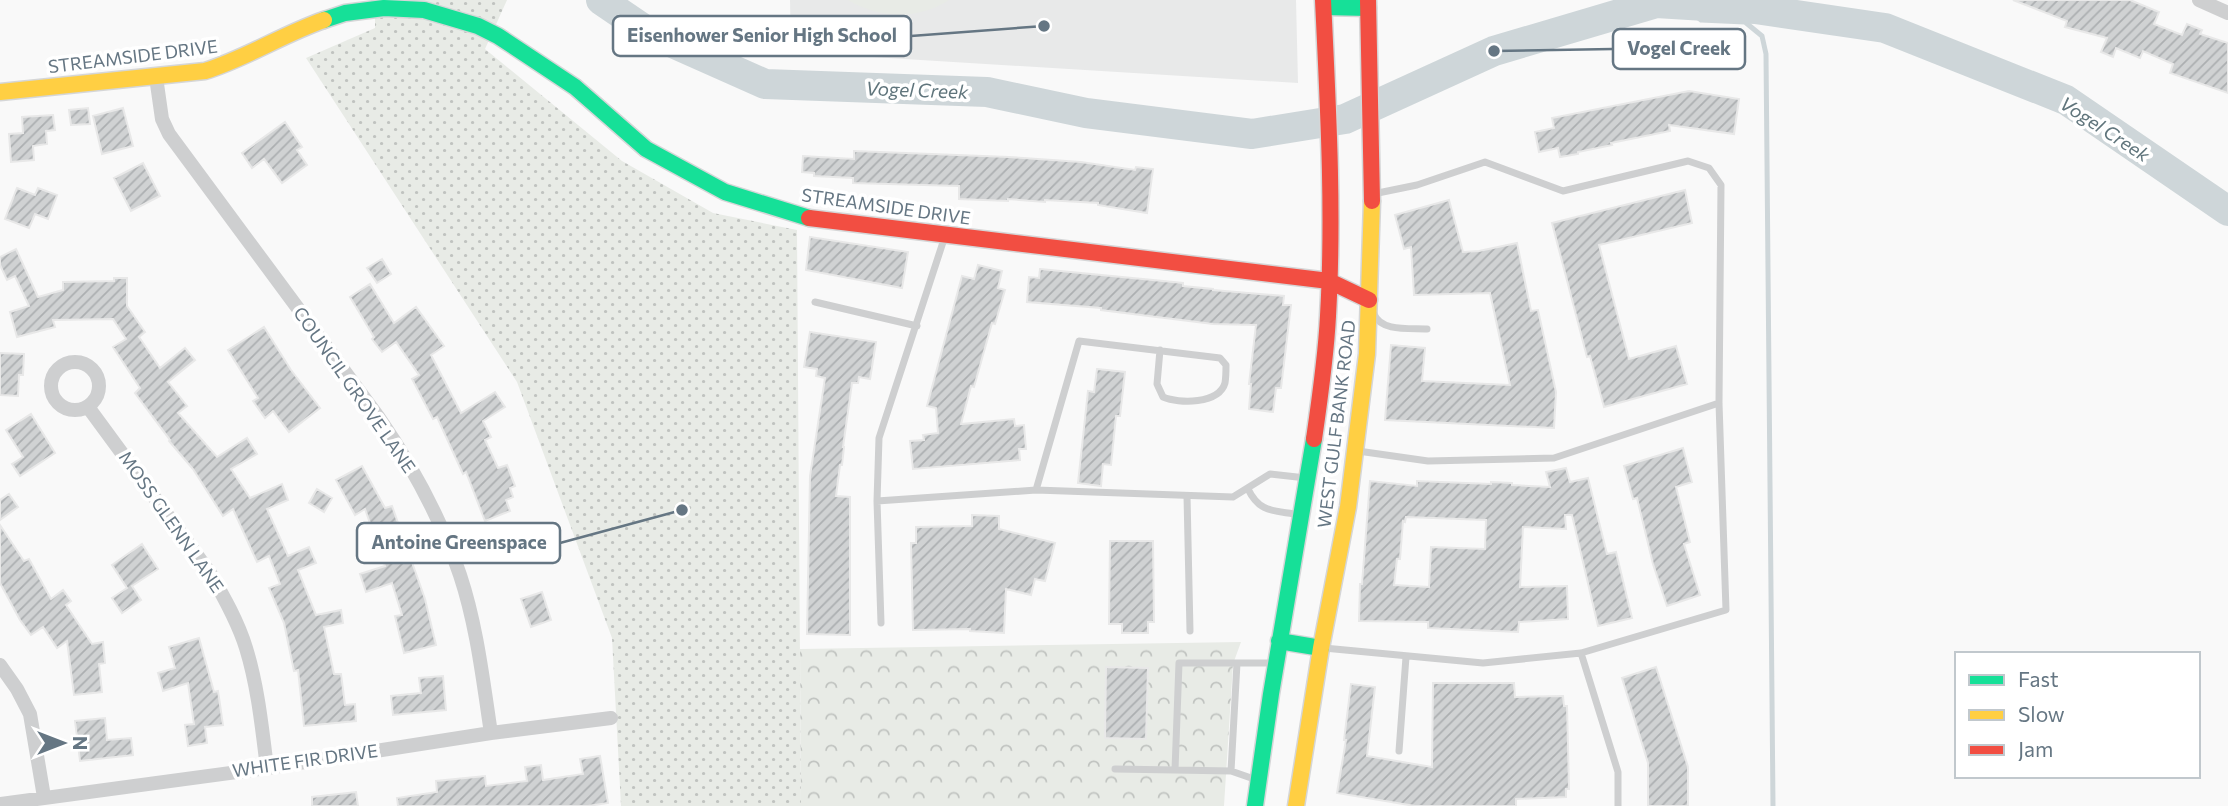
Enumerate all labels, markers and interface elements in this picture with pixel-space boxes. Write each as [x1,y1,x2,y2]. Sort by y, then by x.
callout: Eisenhower Senior High School [613,16,911,56]
text: Eisenhower Senior High School [627,23,897,46]
callout: Vogel Creek [1613,29,1745,69]
street label: STREAMSIDE DRIVE [47,35,219,77]
text: Vogel Creek [1627,36,1731,59]
water label: Vogel Creek [865,76,969,103]
water label: Vogel Creek [2056,91,2155,167]
street label: STREAMSIDE DRIVE [800,183,972,229]
street label: COUNCIL GROVE LANE [289,302,421,477]
street label: WEST GULF BANK ROAD [1312,319,1360,529]
street label: MOSS GLENN LANE [115,446,229,597]
callout: Antoine Greenspace [357,523,560,563]
text: Antoine Greenspace [371,530,547,553]
legend [1955,652,2200,778]
text: Fast [2018,666,2059,691]
text: Slow [2018,701,2065,726]
north arrow [28,708,98,778]
text: N [69,736,92,750]
text: Jam [2018,736,2053,761]
street label: WHITE FIR DRIVE [231,739,379,781]

